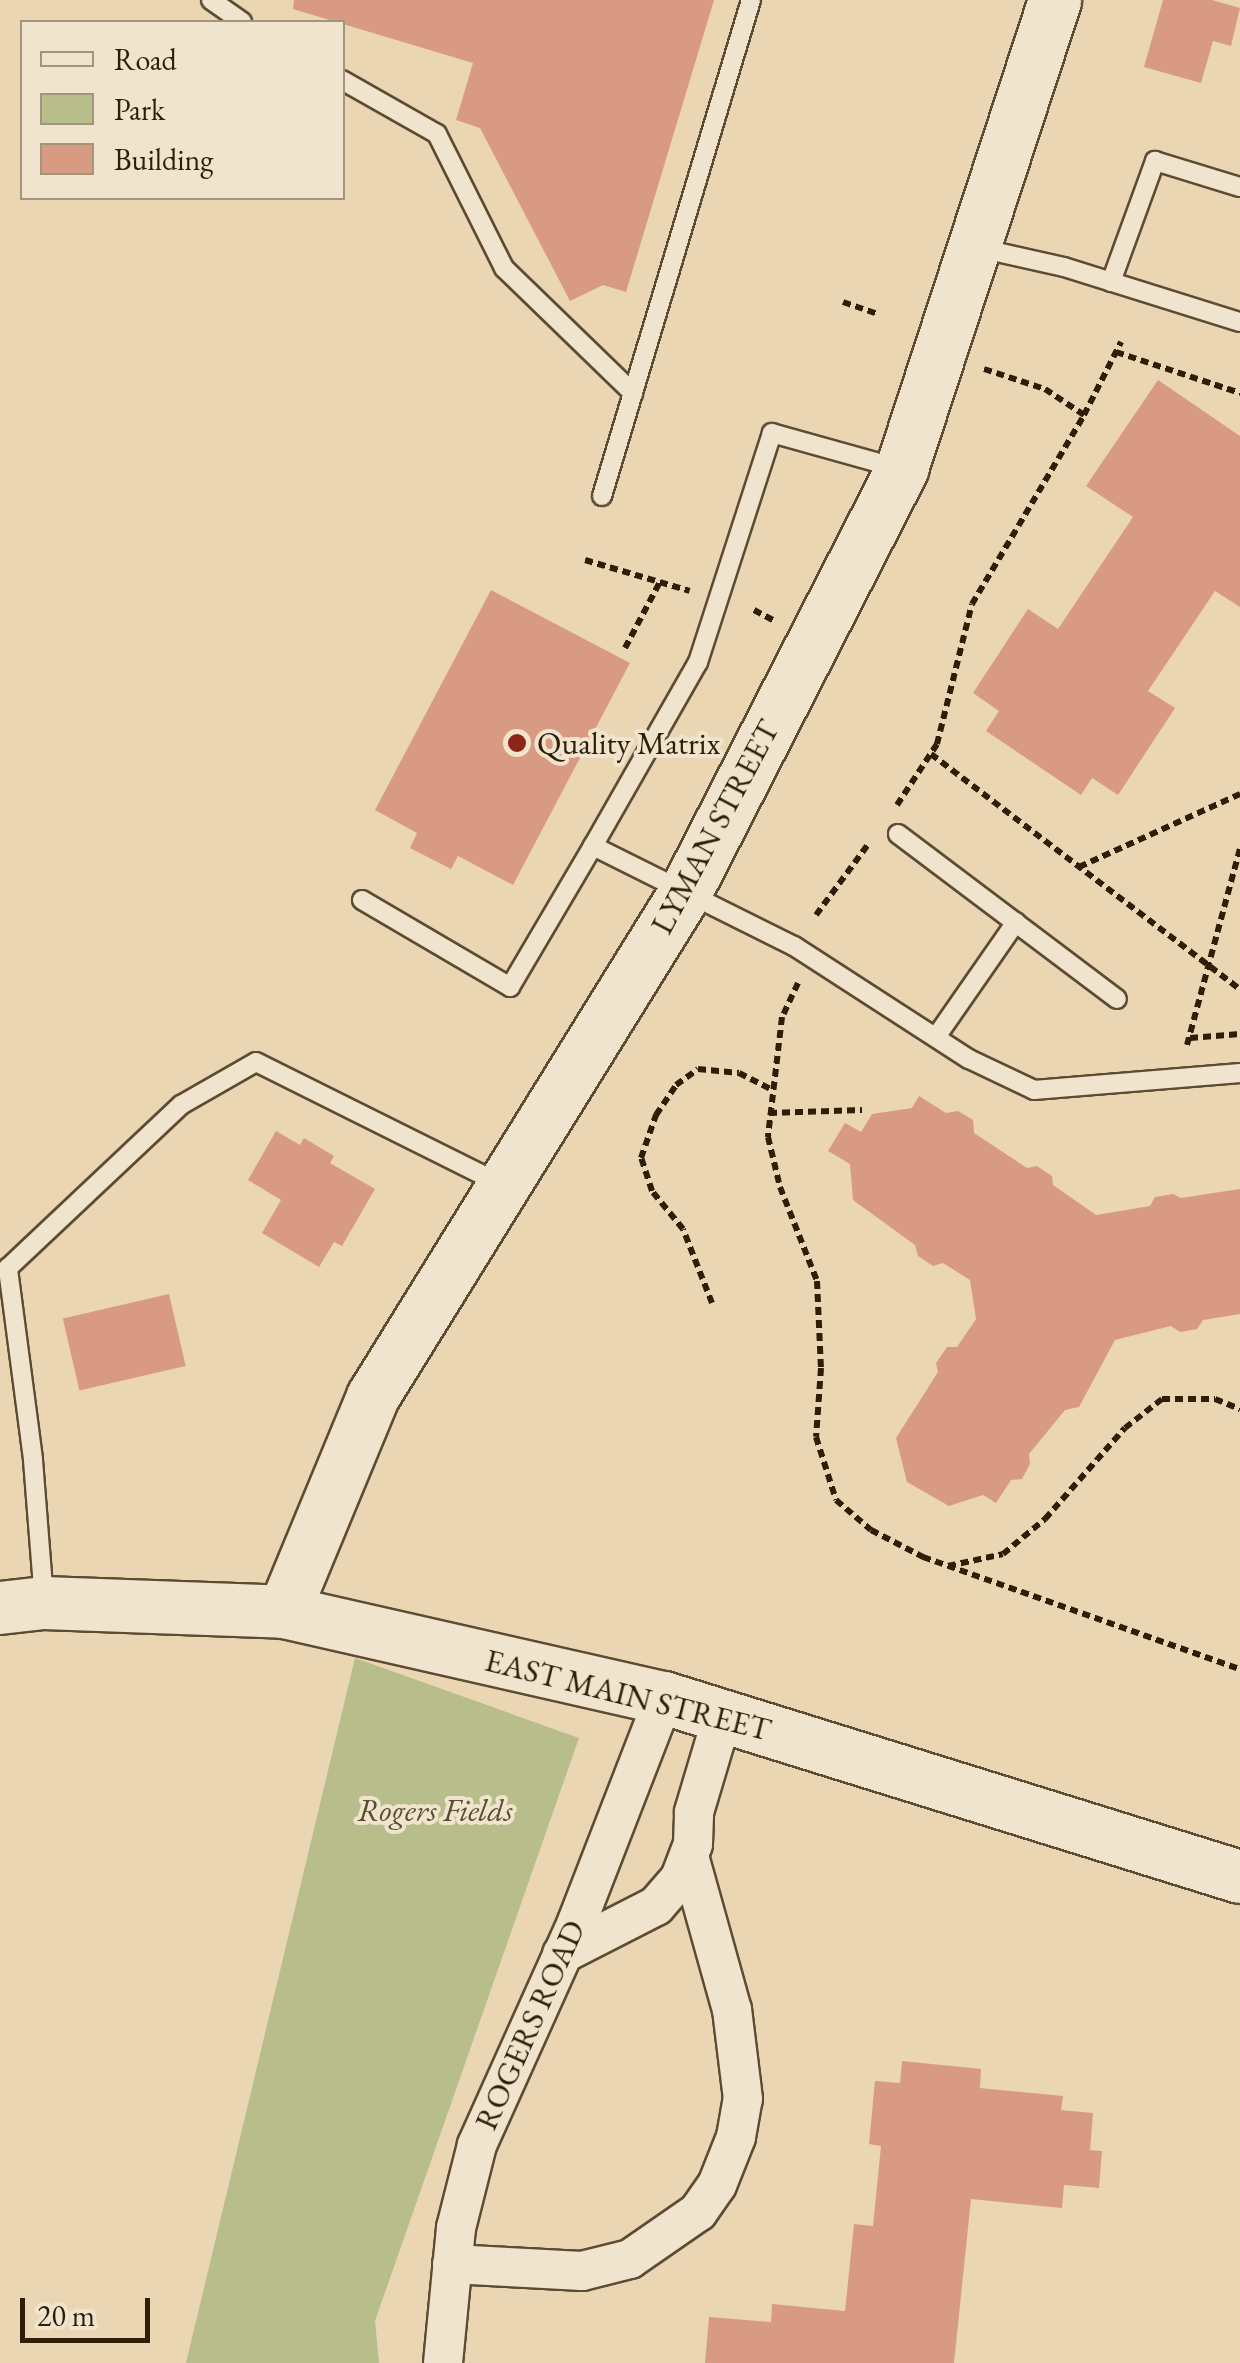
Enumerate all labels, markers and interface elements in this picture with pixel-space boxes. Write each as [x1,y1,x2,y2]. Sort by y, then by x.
legend [20,20,345,200]
text: Road [114,40,177,79]
text: Park [114,90,165,129]
text: Building [114,140,213,179]
street label: LYMAN STREET [643,714,787,940]
place label: Quality Matrix [537,724,720,762]
marker: Quality Matrix [506,732,528,754]
street label: EAST MAIN STREET [481,1641,775,1749]
park label: Rogers Fields [357,1791,513,1829]
street label: ROGERS ROAD [467,1914,593,2136]
scale bar [25,2278,155,2340]
text: 20 m [37,2296,95,2335]

